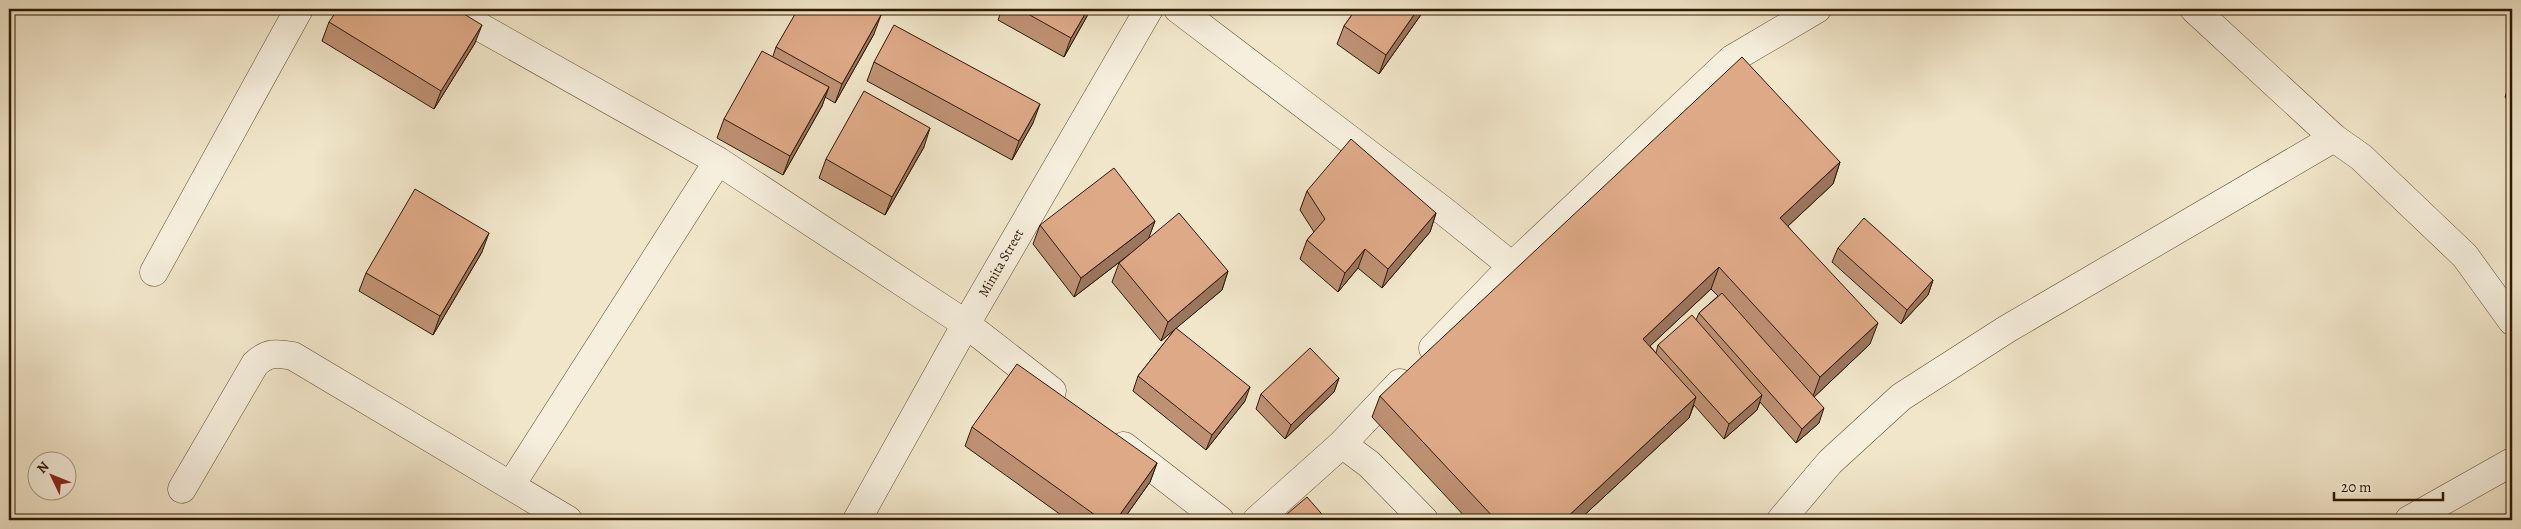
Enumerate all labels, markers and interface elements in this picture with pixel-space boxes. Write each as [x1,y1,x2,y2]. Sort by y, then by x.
street label: Minita Street [974,225,1028,301]
north arrow [28,452,78,502]
text: N [32,457,53,478]
scale bar [2334,469,2442,501]
text: 20 m [2341,477,2372,497]

